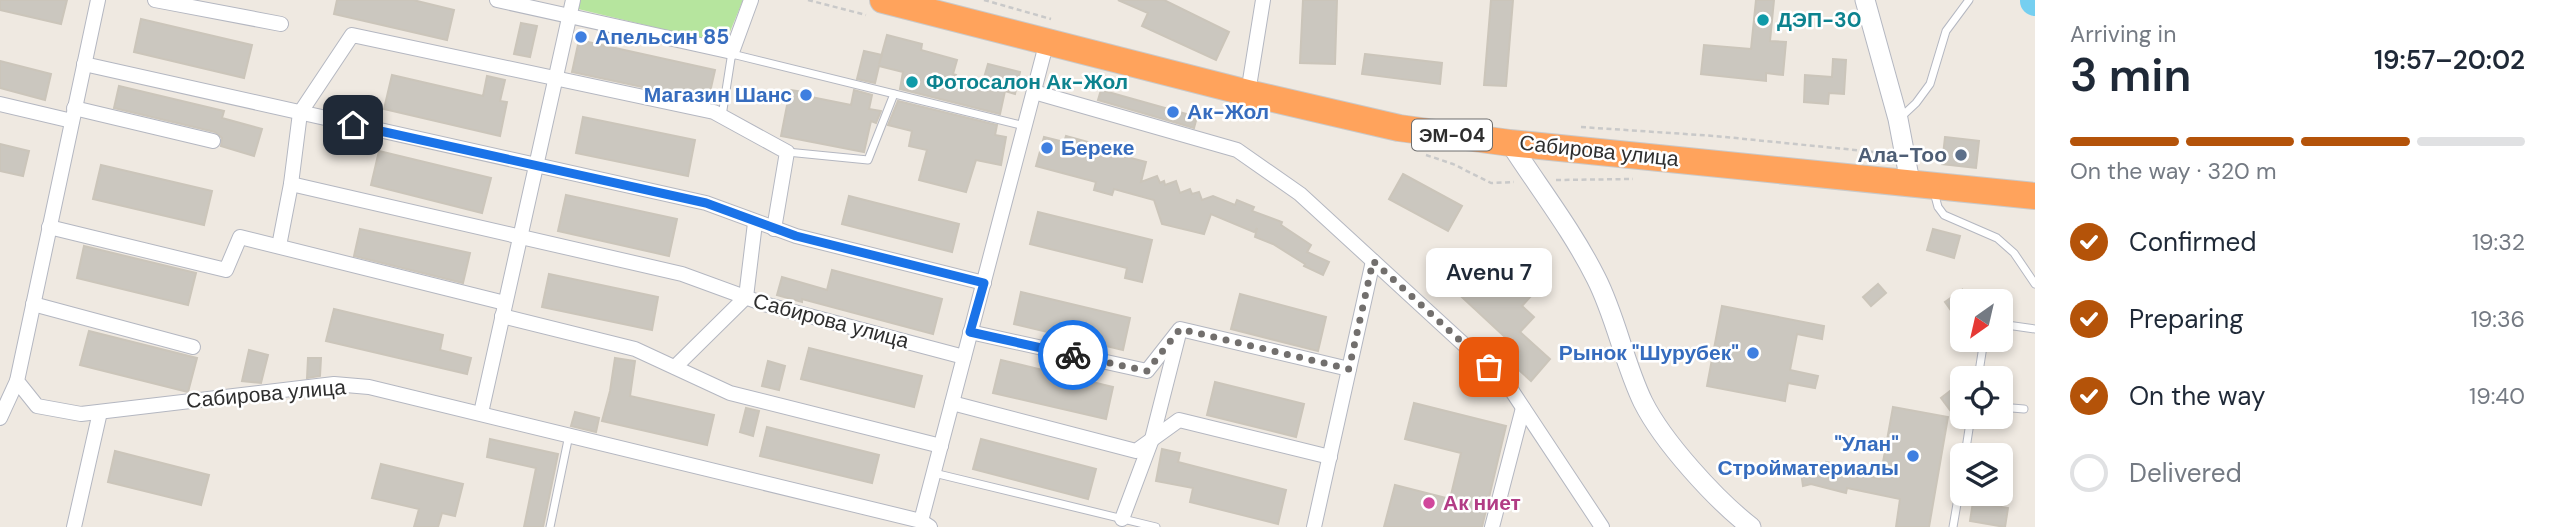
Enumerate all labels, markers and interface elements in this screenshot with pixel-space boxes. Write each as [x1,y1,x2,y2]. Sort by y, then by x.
place label: ДЭП-30 [1777,6,1862,34]
marker: ДЭП-30 [1755,12,1771,28]
text: Arriving in [2070,19,2176,49]
place label: Апельсин 85 [595,23,729,51]
marker: Апельсин 85 [573,29,589,45]
text: 19:57–20:02 [2374,43,2525,77]
text: 3 min [2070,45,2191,105]
place label: Фотосалон Ак-Жол [926,68,1128,96]
marker: Фотосалон Ак-Жол [904,74,920,90]
place label: Магазин Шанс [644,81,792,109]
marker: Магазин Шанс [798,87,814,103]
pin [323,95,383,155]
place label: Ак-Жол [1187,98,1269,126]
marker: Ак-Жол [1165,104,1181,120]
icon: home [334,106,372,144]
road number: ЭМ-04 [1412,119,1492,150]
street label: Сабирова улица [1518,129,1680,173]
place label: Береке [1061,134,1134,162]
marker: Береке [1039,140,1055,156]
place label: Ала-Тоо [1858,141,1947,169]
marker: Ала-Тоо [1953,147,1969,163]
text: On the way · 320 m [2070,156,2276,186]
icon: check [2070,223,2108,261]
text: Confirmed [2129,225,2256,259]
text: 19:32 [2472,227,2525,257]
callout: Avenu 7 [1426,248,1552,297]
text: Avenu 7 [1446,257,1532,287]
street label: Сабирова улица [750,287,912,355]
north arrow [1950,289,2012,352]
map controls [1950,289,2013,506]
icon: check [2070,300,2108,338]
text: Preparing [2129,302,2244,336]
text: 19:36 [2471,304,2525,334]
courier [1038,320,1108,390]
icon: bike [1054,336,1092,374]
pin [1459,337,1519,397]
place label: Рынок "Шурубек" [1559,339,1739,367]
marker: Рынок "Шурубек" [1745,345,1761,361]
icon: bag [1470,348,1508,386]
button: locate [1950,366,2013,429]
street label: Сабирова улица [185,373,347,415]
icon: check [2070,377,2108,415]
text: On the way [2129,379,2265,413]
text: 19:40 [2469,381,2525,411]
place label: "Улан" Стройматериалы [1717,430,1899,482]
button: layers [1950,443,2013,506]
marker: "Улан" Стройматериалы [1905,448,1921,464]
text: Delivered [2129,456,2242,490]
place label: Ак ниет [1443,489,1521,517]
marker: Ак ниет [1421,495,1437,511]

